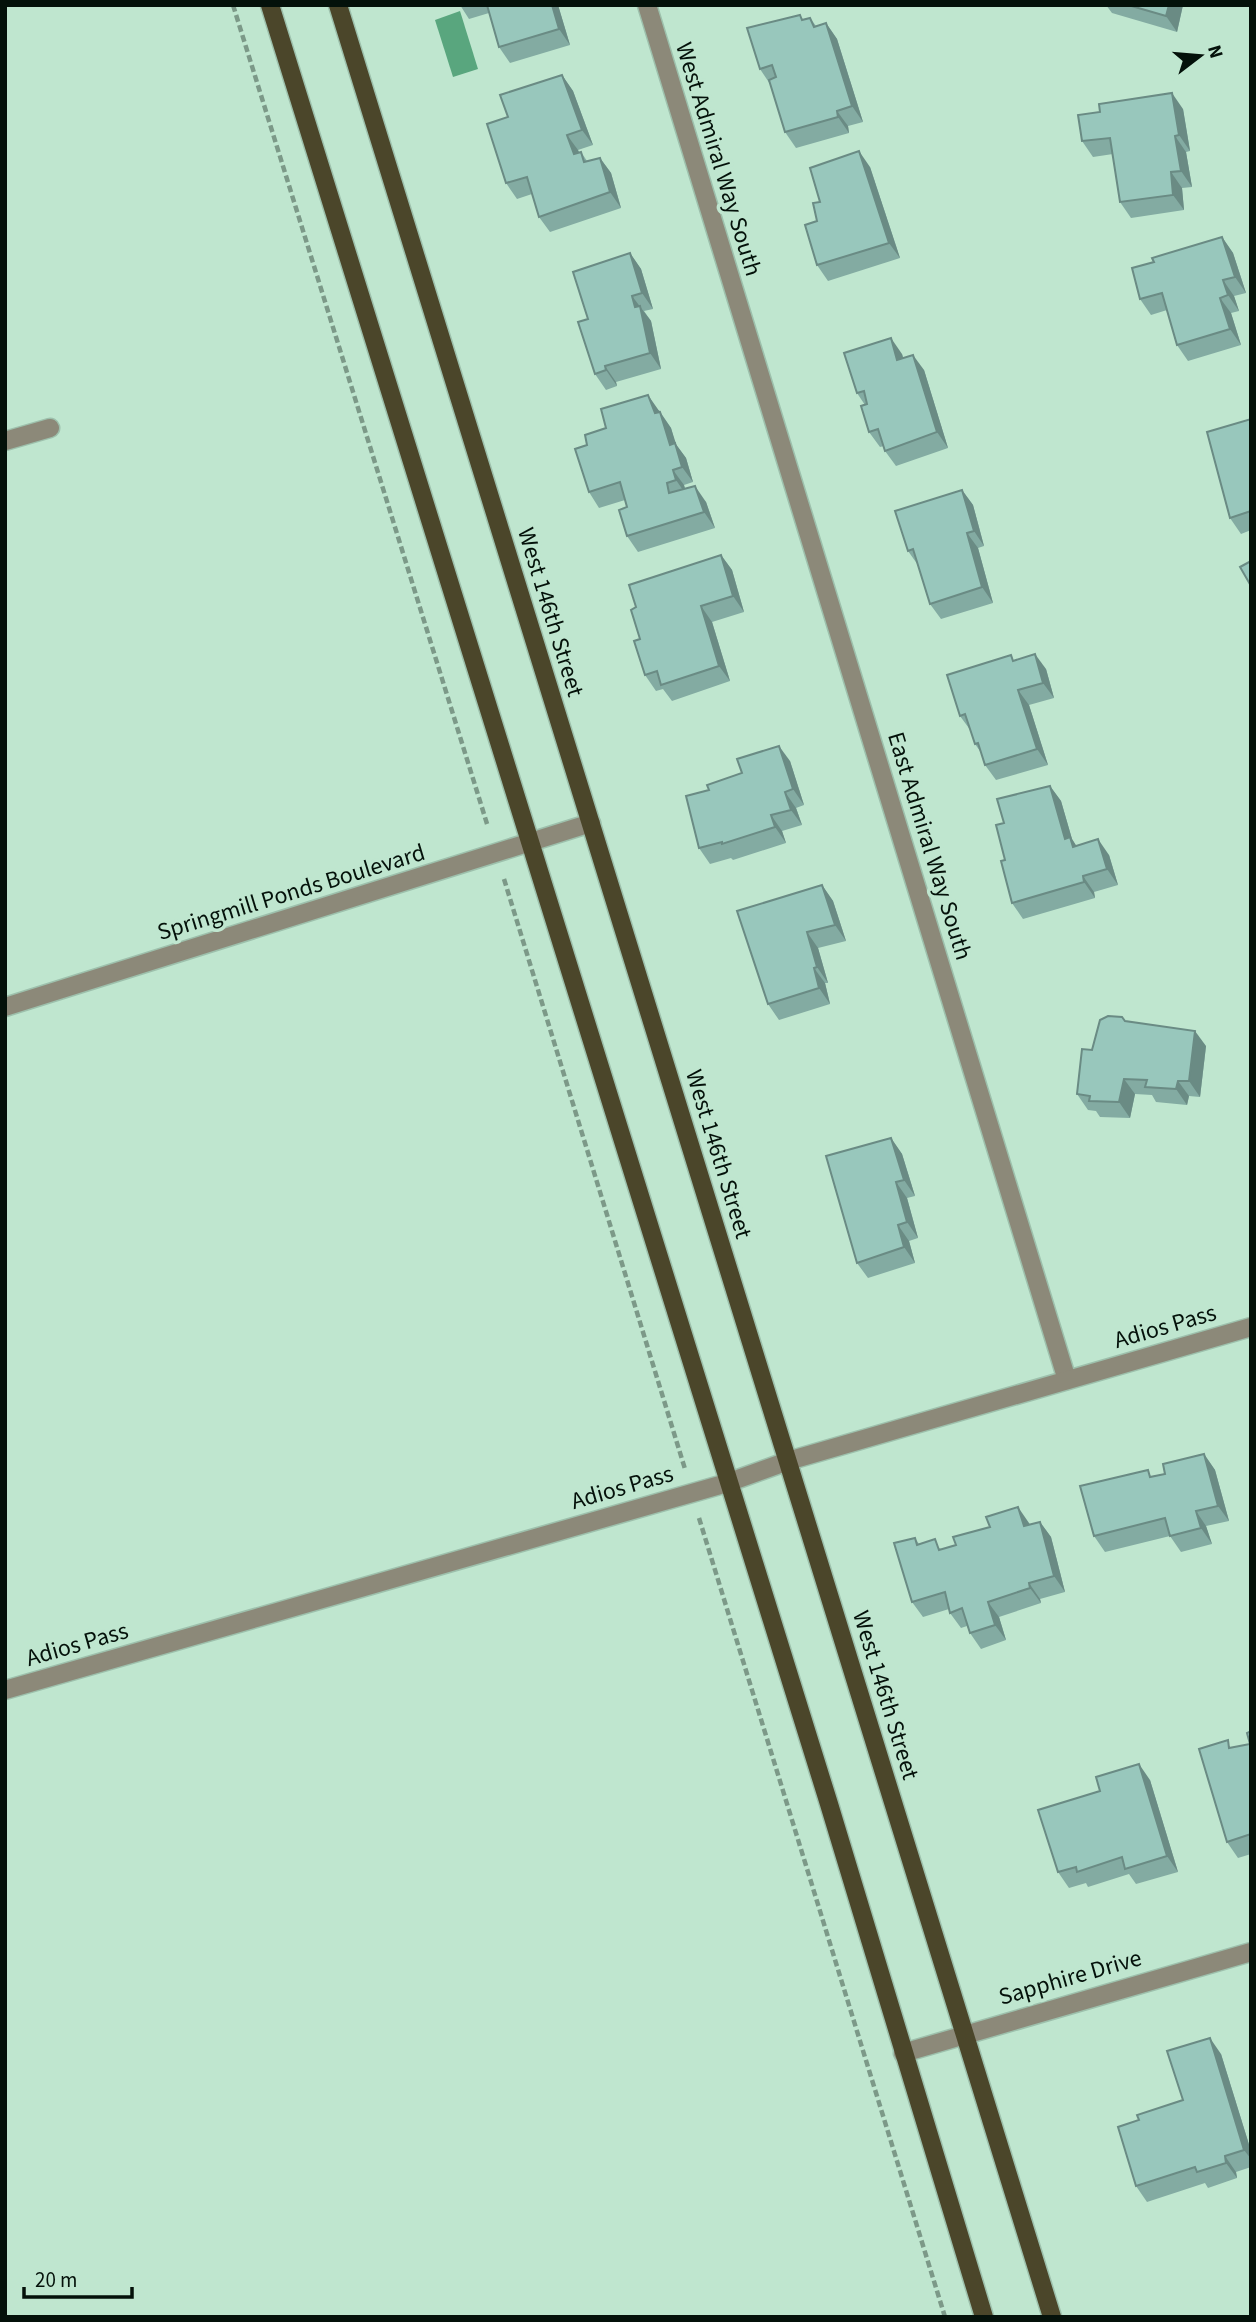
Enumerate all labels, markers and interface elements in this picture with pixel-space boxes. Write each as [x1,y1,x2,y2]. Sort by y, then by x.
north arrow [1165,21,1235,91]
street label: West Admiral Way South [666,38,771,280]
text: N [1200,42,1230,62]
street label: West 146th Street [508,523,593,701]
street label: East Admiral Way South [878,728,981,964]
street label: Springmill Ponds Boulevard [153,835,429,950]
street label: West 146th Street [676,1065,761,1243]
street label: Adios Pass [1110,1295,1220,1358]
street label: Adios Pass [567,1456,677,1519]
street label: West 146th Street [843,1606,928,1784]
street label: Adios Pass [22,1613,132,1676]
street label: Sapphire Drive [995,1940,1146,2015]
scale bar [24,2256,133,2300]
text: 20 m [35,2265,77,2295]

